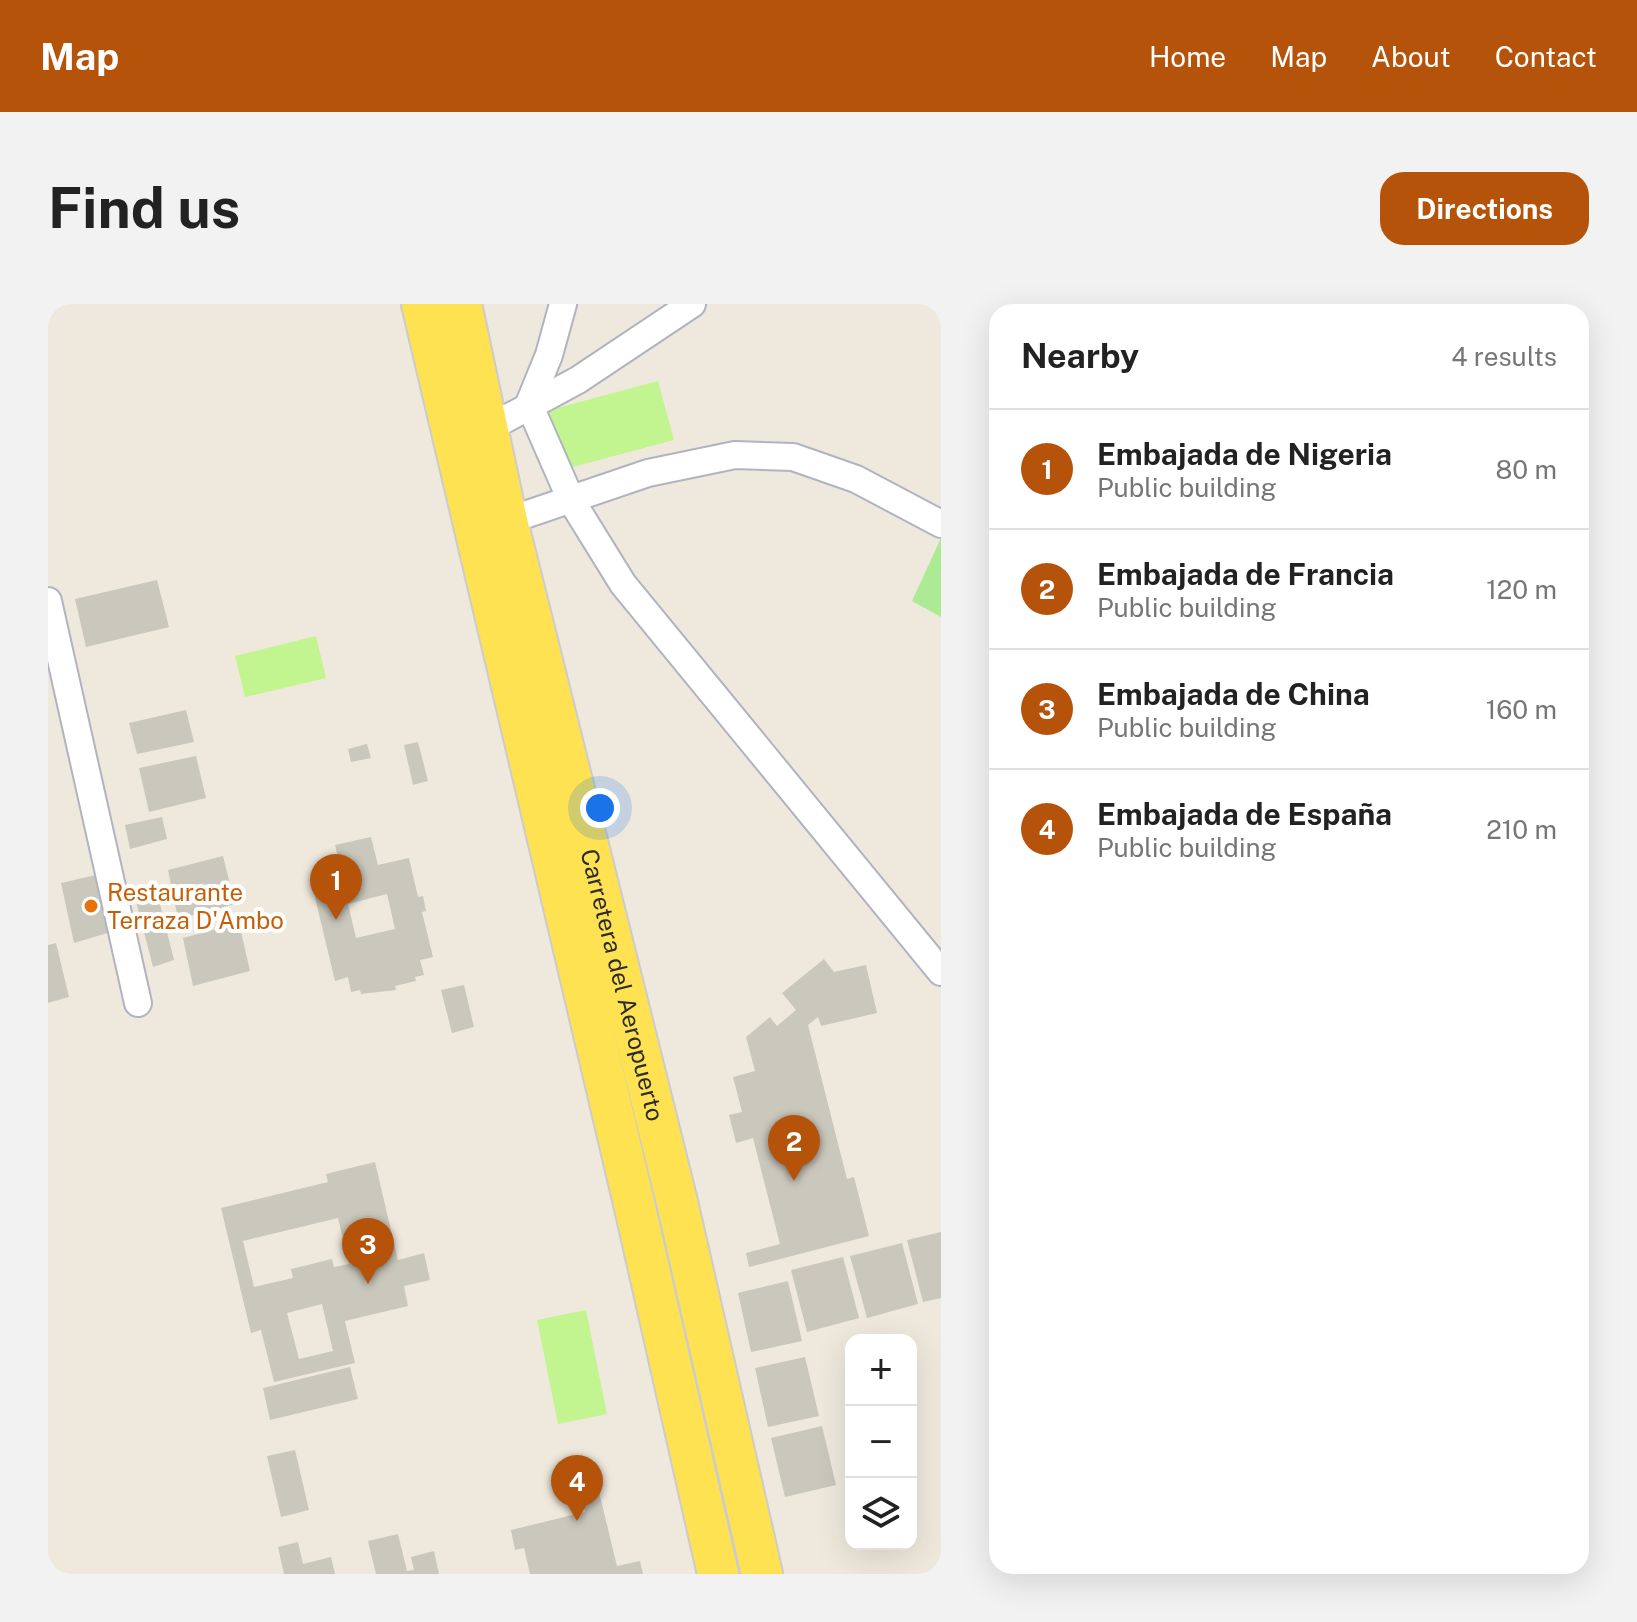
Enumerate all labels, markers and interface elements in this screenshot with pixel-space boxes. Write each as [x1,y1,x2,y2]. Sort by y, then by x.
text: Map [40,34,119,79]
text: Home [1149,40,1226,73]
text: Map [1270,40,1327,73]
text: About [1371,40,1451,73]
text: Contact [1495,40,1597,73]
button: Directions [1380,172,1589,245]
text: Find us [48,175,240,241]
text: Nearby [1021,336,1139,376]
text: 4 results [1451,341,1557,372]
text: Embajada de Nigeria [1097,436,1392,472]
text: 1 [1041,454,1053,485]
text: 80 m [1496,454,1557,485]
text: Public building [1097,472,1277,503]
text: Embajada de Francia [1097,556,1394,592]
text: 2 [1039,574,1055,605]
text: 120 m [1486,574,1557,605]
text: Public building [1097,592,1277,623]
text: Embajada de China [1097,676,1370,712]
text: 3 [1038,694,1056,725]
text: 160 m [1486,694,1557,725]
text: Public building [1097,712,1277,743]
your location [580,788,620,828]
text: Embajada de España [1097,796,1392,832]
text: 4 [1038,814,1056,845]
text: 210 m [1486,814,1557,845]
text: Public building [1097,832,1277,863]
street label: Carretera del Aeropuerto [575,846,670,1124]
pin: 1 [310,854,362,920]
place label: Restaurante Terraza D'Ambo [107,878,284,934]
marker: Restaurante Terraza D'Ambo [82,897,100,915]
pin: 2 [768,1115,820,1181]
pin: 3 [342,1218,394,1284]
map controls [845,1334,917,1550]
button: + [845,1334,917,1406]
button: − [845,1406,917,1478]
pin: 4 [551,1455,603,1521]
button: layers [845,1478,917,1550]

